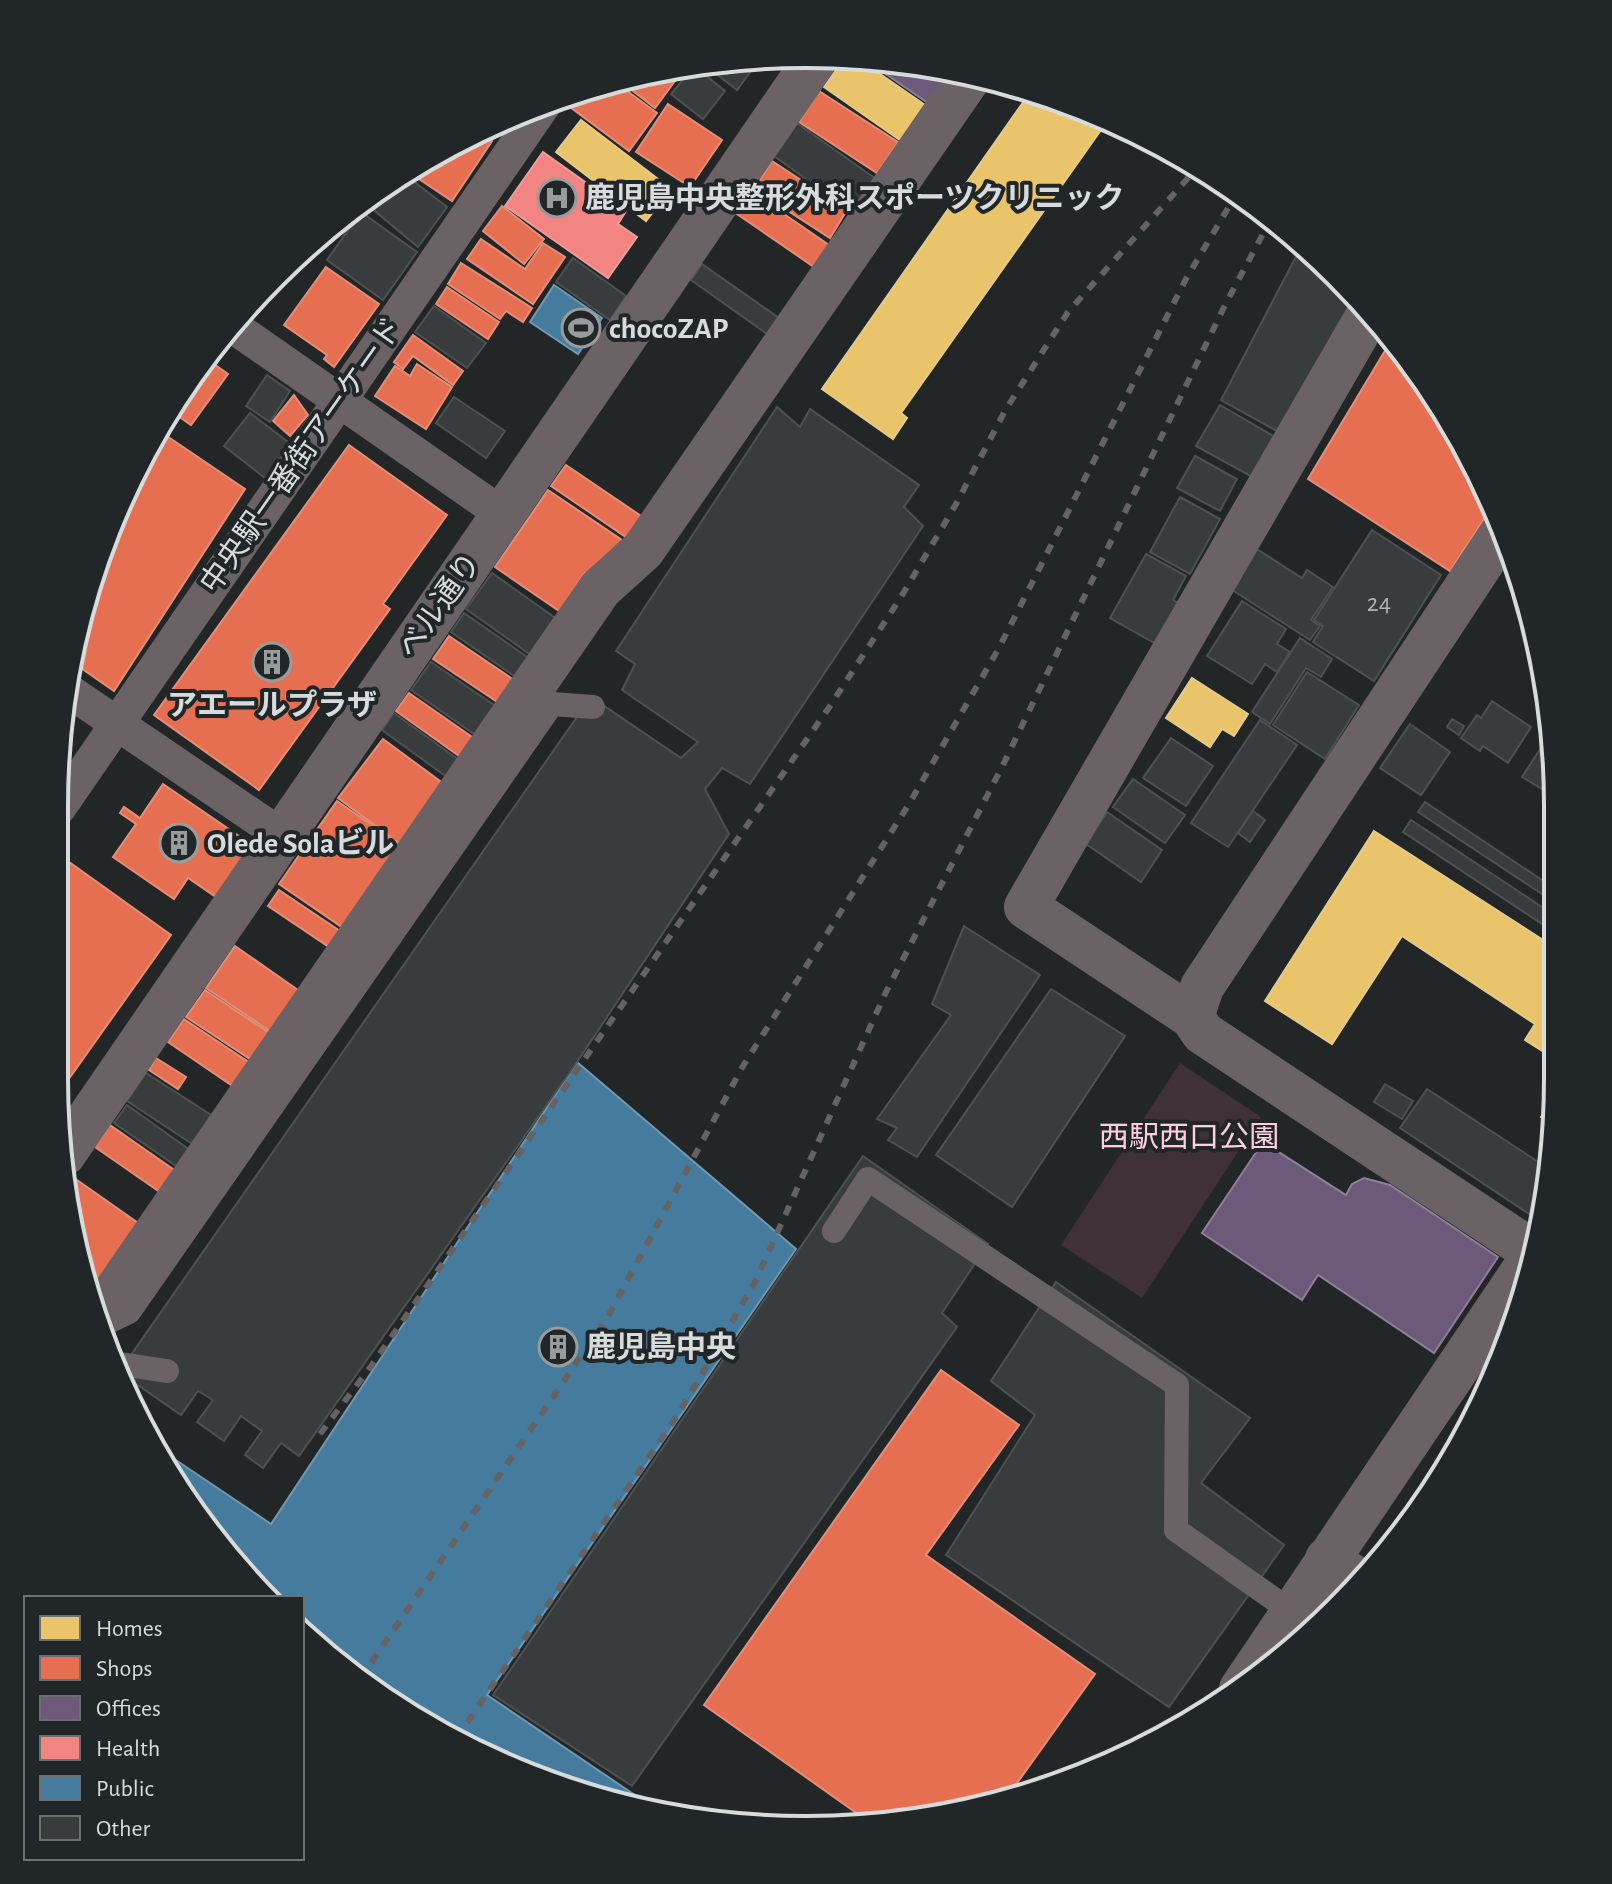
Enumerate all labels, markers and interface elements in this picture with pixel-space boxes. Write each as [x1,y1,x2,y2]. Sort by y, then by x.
hospital icon: 鹿児島中央整形外科スポーツクリニック [536,177,578,219]
place label: 鹿児島中央整形外科スポーツクリニック [585,182,1124,214]
sports icon: chocoZAP [560,307,602,349]
street label: 中央駅一番街アーケード [194,311,408,599]
place label: chocoZAP [609,314,729,344]
street label: ベル通り [392,547,487,663]
house number: 24 [1367,590,1391,616]
building icon: アエールプラザ [251,641,293,683]
place label: アエールプラザ [167,689,377,721]
building icon: Olede Solaビル [158,822,200,864]
place label: Olede Solaビル [207,827,394,859]
park label: 西駅西口公園 [1099,1122,1279,1153]
building icon: 鹿児島中央 [537,1326,579,1368]
place label: 鹿児島中央 [586,1331,736,1363]
legend [24,1596,304,1860]
text: Homes [96,1617,163,1641]
text: Shops [96,1657,152,1681]
text: Offices [96,1697,161,1721]
text: Health [96,1737,160,1761]
text: Public [96,1777,154,1801]
text: Other [96,1817,150,1841]

